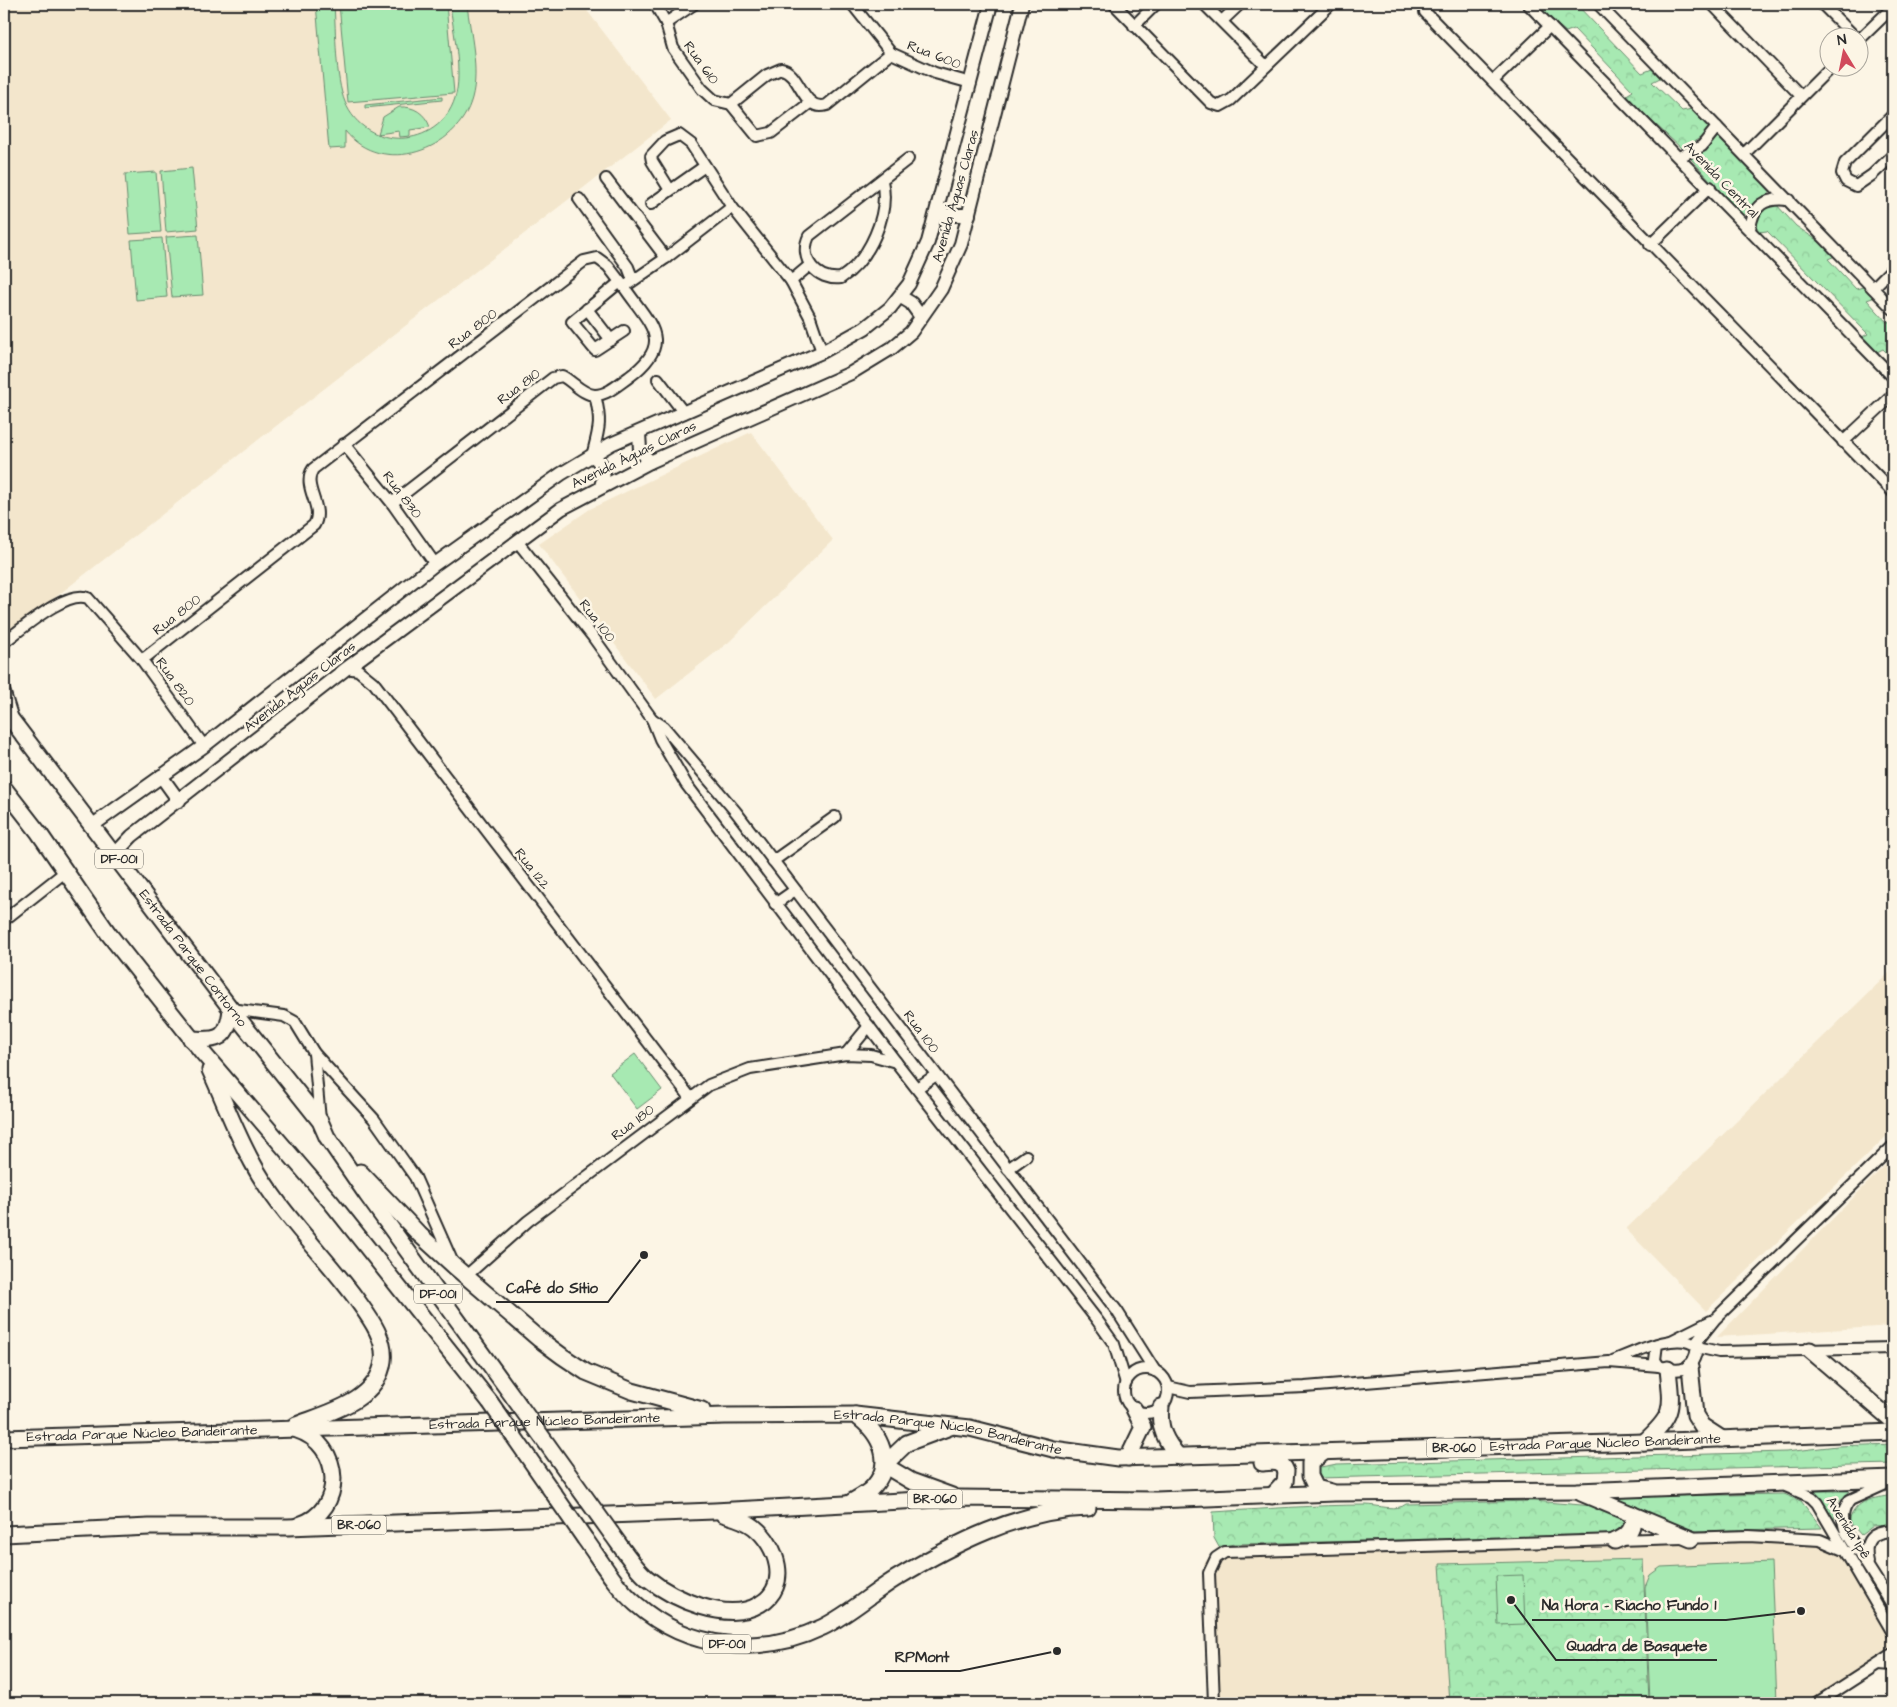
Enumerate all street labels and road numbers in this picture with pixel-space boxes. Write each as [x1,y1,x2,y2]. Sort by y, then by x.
street label: Rua 600 [904,36,964,74]
street label: Rua 610 [678,37,724,89]
street label: Avenida Águas Claras [928,127,984,265]
street label: Avenida Central [1679,137,1763,223]
street label: Rua 800 [444,304,502,354]
street label: Rua 810 [493,364,545,410]
street label: Avenida Águas Claras [568,416,700,494]
street label: Rua 830 [378,467,427,523]
street label: Rua 800 [149,590,206,640]
street label: Rua 100 [574,595,620,647]
street label: Avenida Águas Claras [240,637,360,737]
street label: Rua 820 [151,654,200,711]
street label: Rua 122 [509,844,555,894]
road number: DF-001 [95,850,143,869]
street label: Estrada Parque Contorno [134,886,252,1031]
street label: Rua 100 [898,1006,944,1058]
street label: Rua 180 [607,1100,659,1146]
road number: DF-001 [414,1285,462,1304]
street label: Estrada Parque Núcleo Bandeirante [834,1405,1064,1460]
street label: Estrada Parque Núcleo Bandeirante [429,1408,661,1435]
street label: Estrada Parque Núcleo Bandeirante [26,1420,258,1447]
street label: Estrada Parque Núcleo Bandeirante [1490,1429,1722,1457]
road number: BR-060 [1426,1439,1482,1458]
road number: BR-060 [908,1490,962,1508]
street label: Avenida Ipê [1821,1493,1875,1563]
road number: BR-060 [332,1516,386,1534]
road number: DF-001 [703,1635,751,1654]

